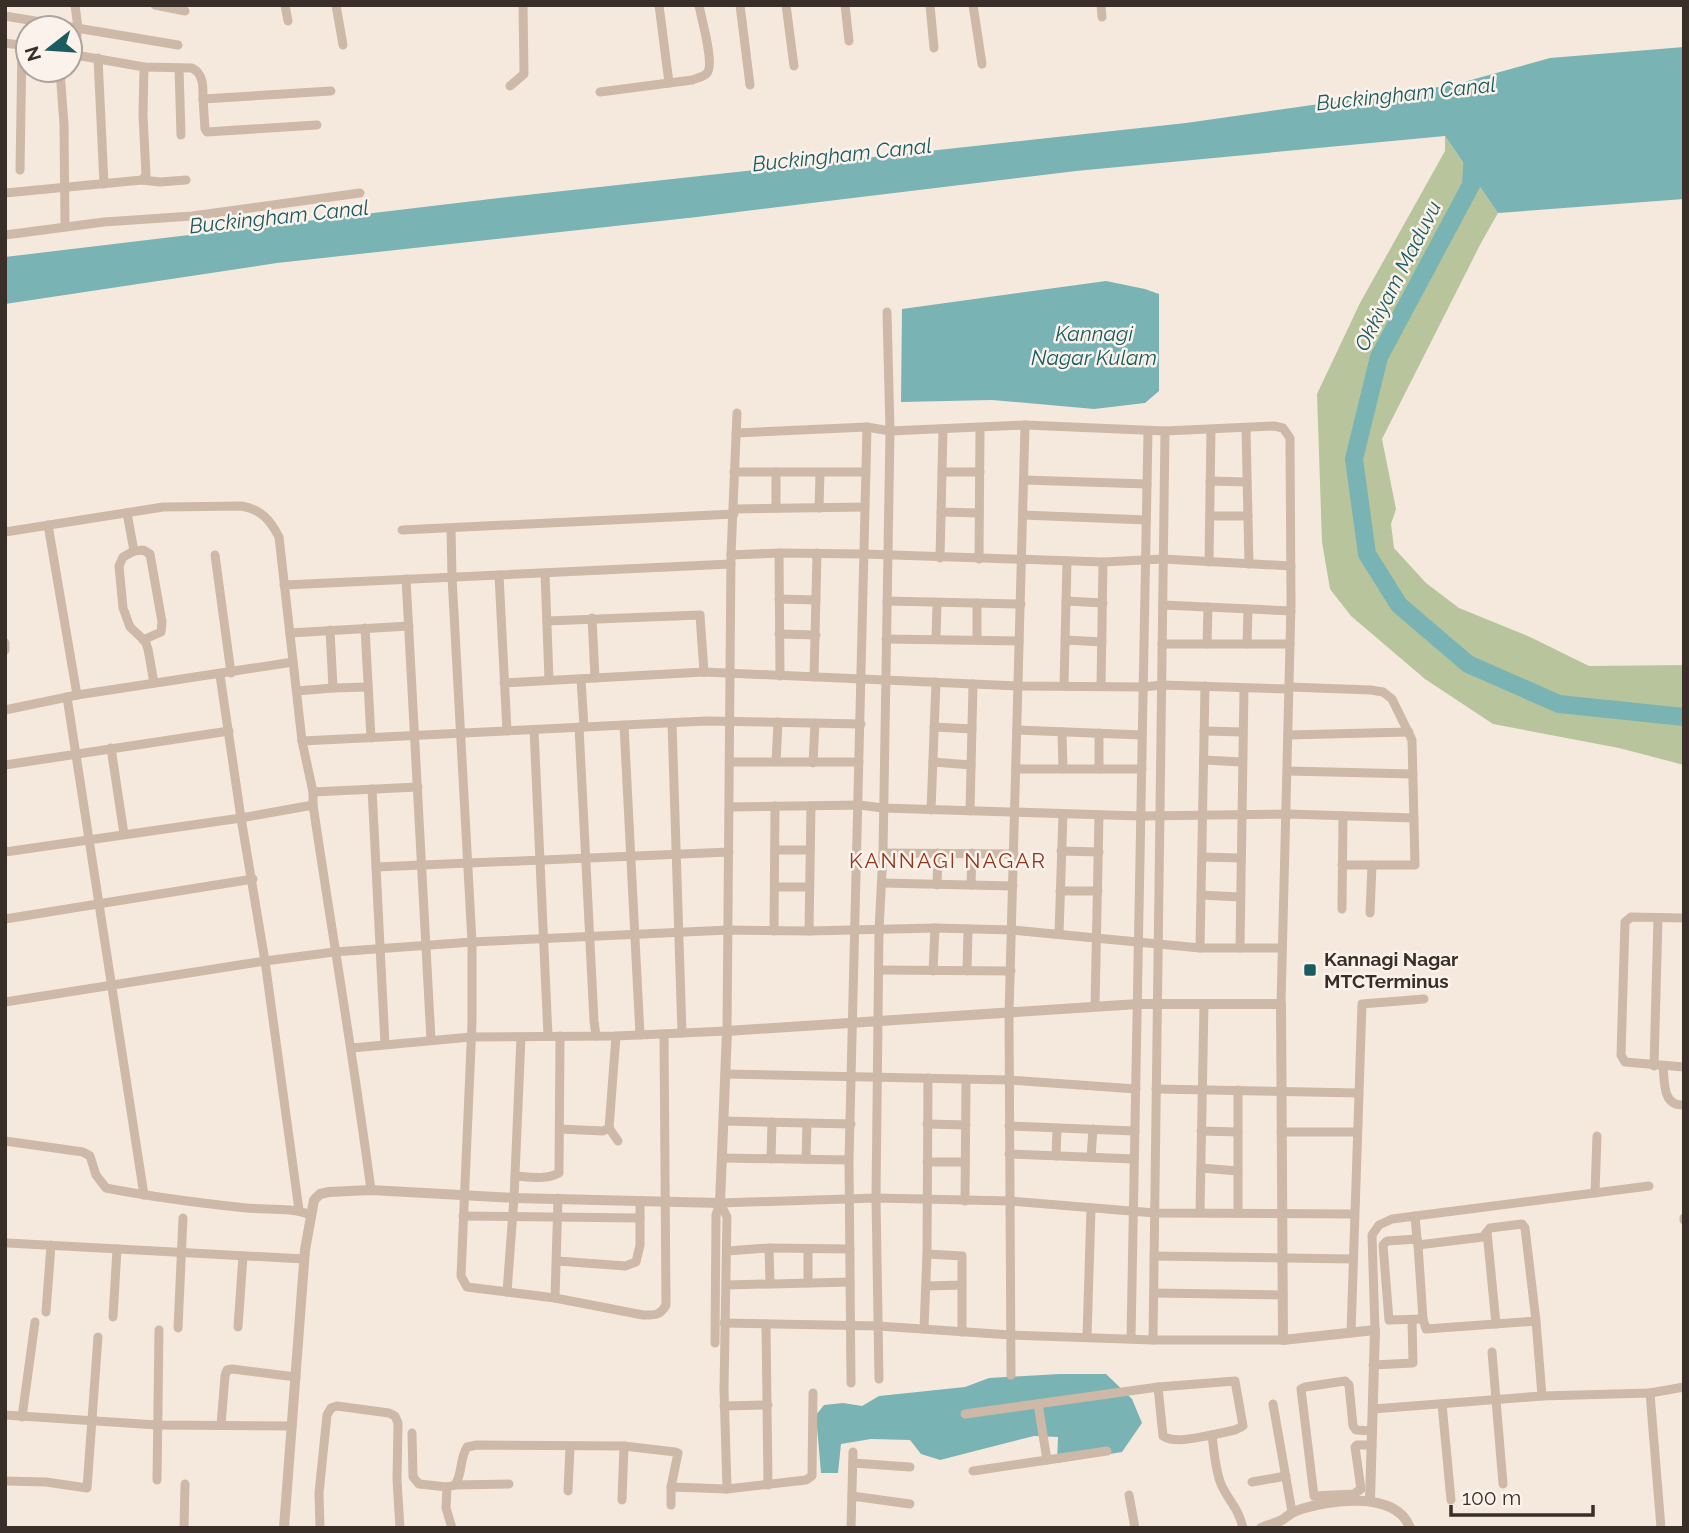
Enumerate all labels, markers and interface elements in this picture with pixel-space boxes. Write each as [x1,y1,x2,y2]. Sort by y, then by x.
north arrow [14,14,84,84]
text: N [20,44,45,64]
water label: Buckingham Canal [1315,72,1497,115]
water label: Buckingham Canal [751,133,933,176]
water label: Buckingham Canal [188,195,370,238]
water label: Okkiyam Maduvu [1349,196,1446,355]
water label: Kannagi Nagar Kulam [1031,321,1157,370]
district label: KANNAGI NAGAR [849,848,1047,873]
place label: Kannagi Nagar MTCTerminus [1324,948,1459,992]
marker: Kannagi Nagar MTCTerminus [1302,962,1318,978]
scale bar [1451,1474,1593,1518]
text: 100 m [1462,1485,1521,1510]

